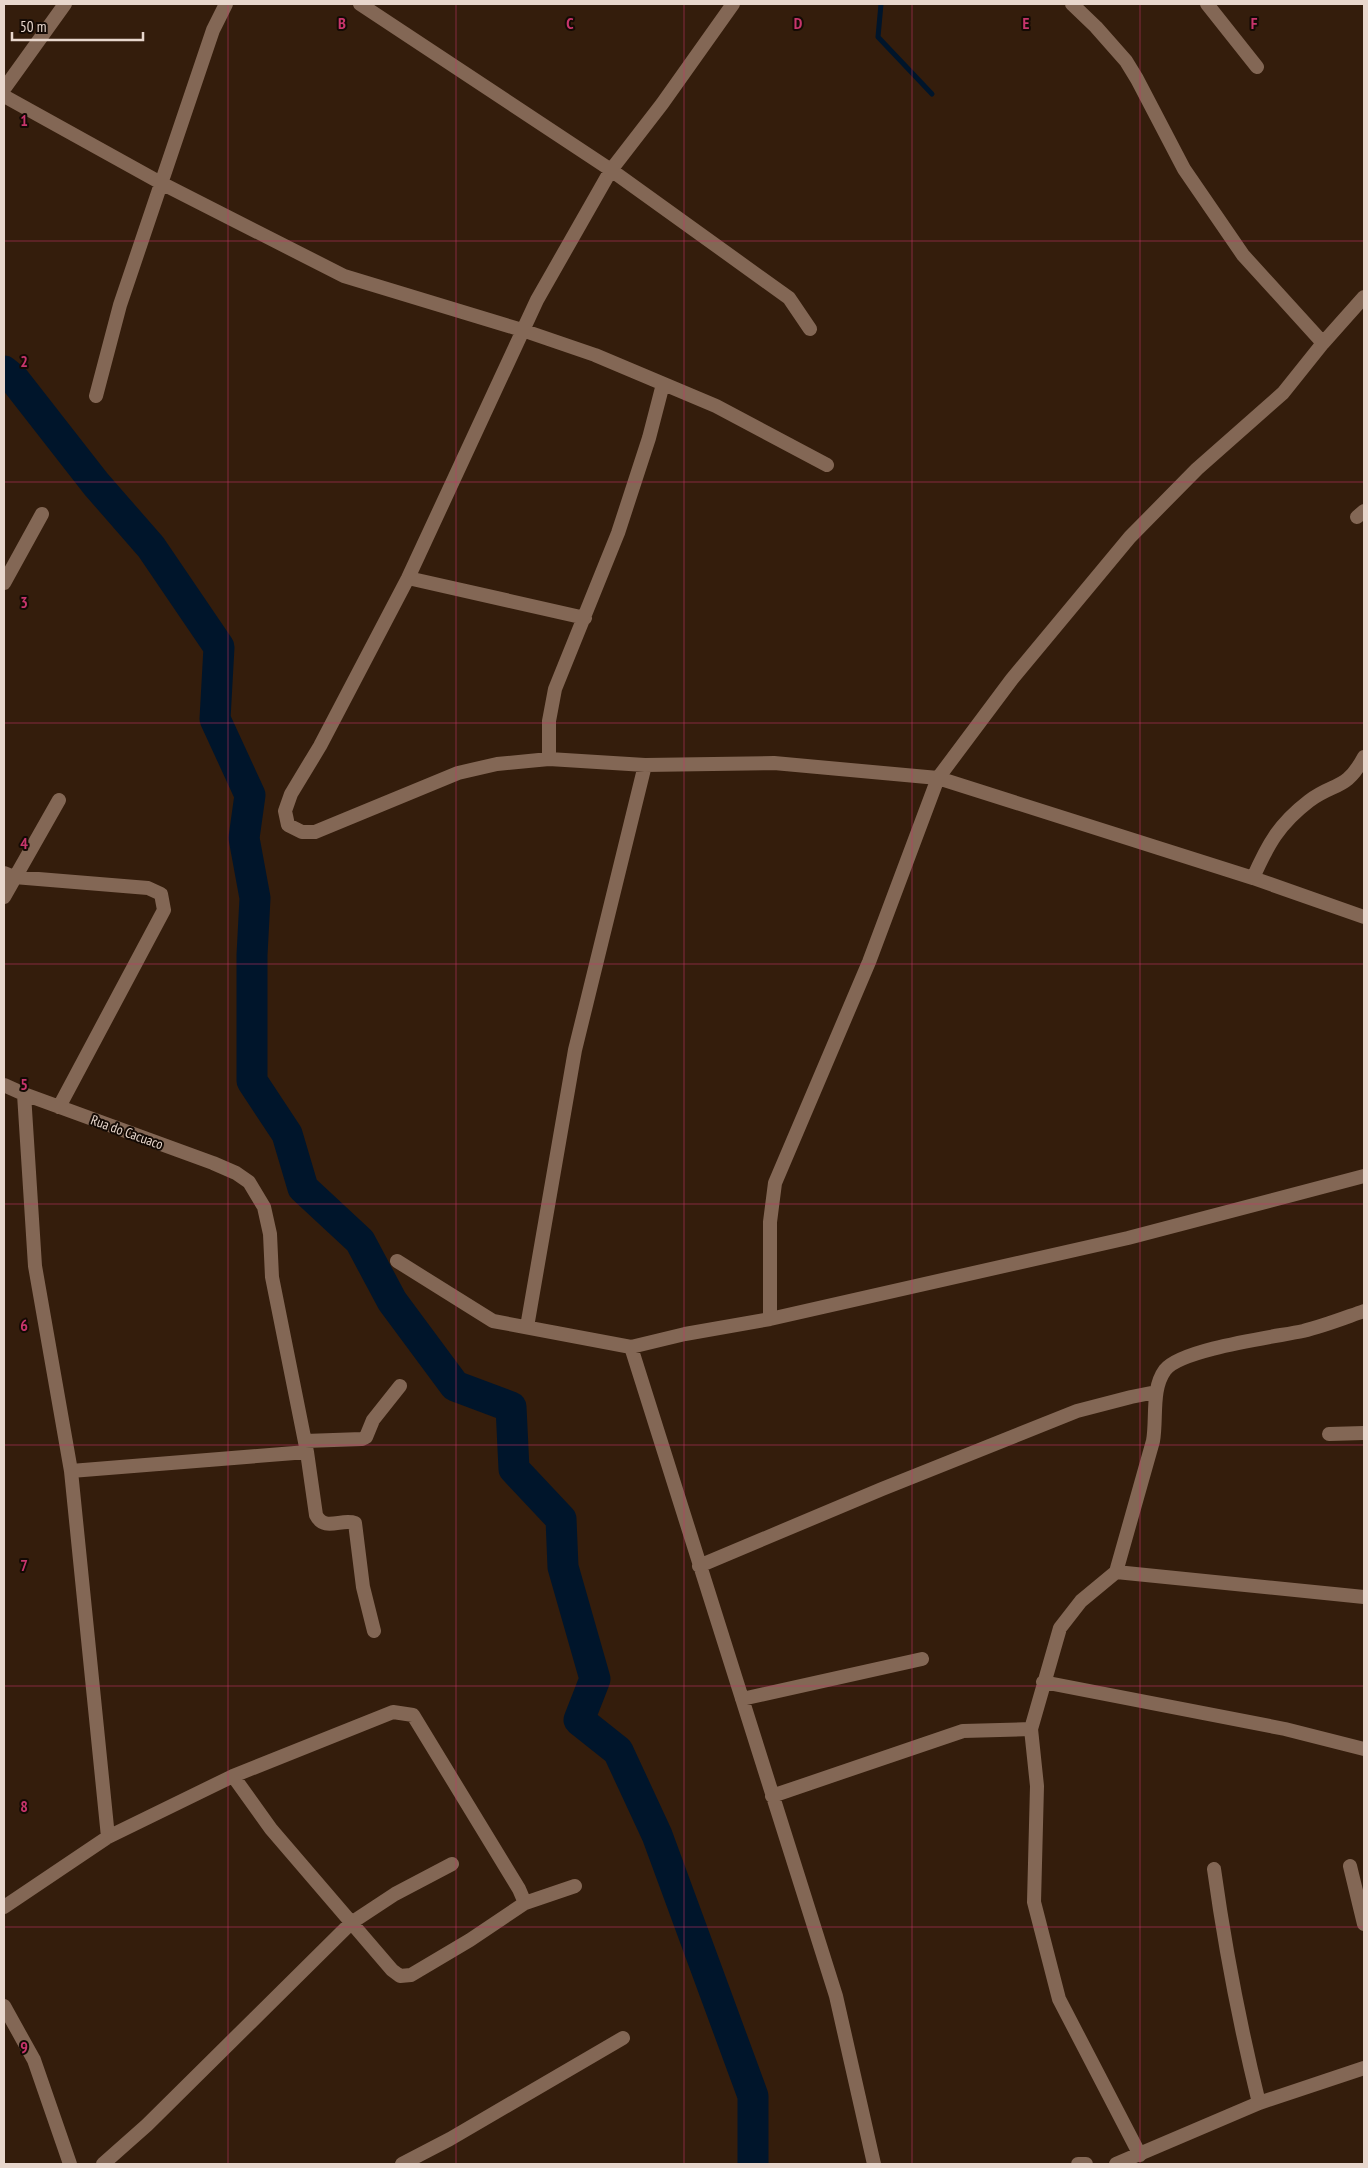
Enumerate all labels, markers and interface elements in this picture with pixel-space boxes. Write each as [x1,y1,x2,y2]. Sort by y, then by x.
scale bar [12,10,144,42]
text: B [338,13,346,33]
text: C [566,13,574,33]
text: D [794,13,803,33]
text: E [1023,13,1030,33]
text: F [1251,13,1258,33]
text: 50 m [20,17,46,36]
text: 1 [20,110,28,130]
text: 2 [20,351,28,371]
text: 3 [20,592,28,612]
text: 4 [20,833,28,853]
text: 5 [20,1074,28,1094]
street label: Rua do Cacuaco [88,1111,166,1153]
text: 6 [20,1315,28,1335]
text: 7 [20,1555,28,1575]
text: 8 [20,1796,28,1816]
text: 9 [20,2037,28,2057]

